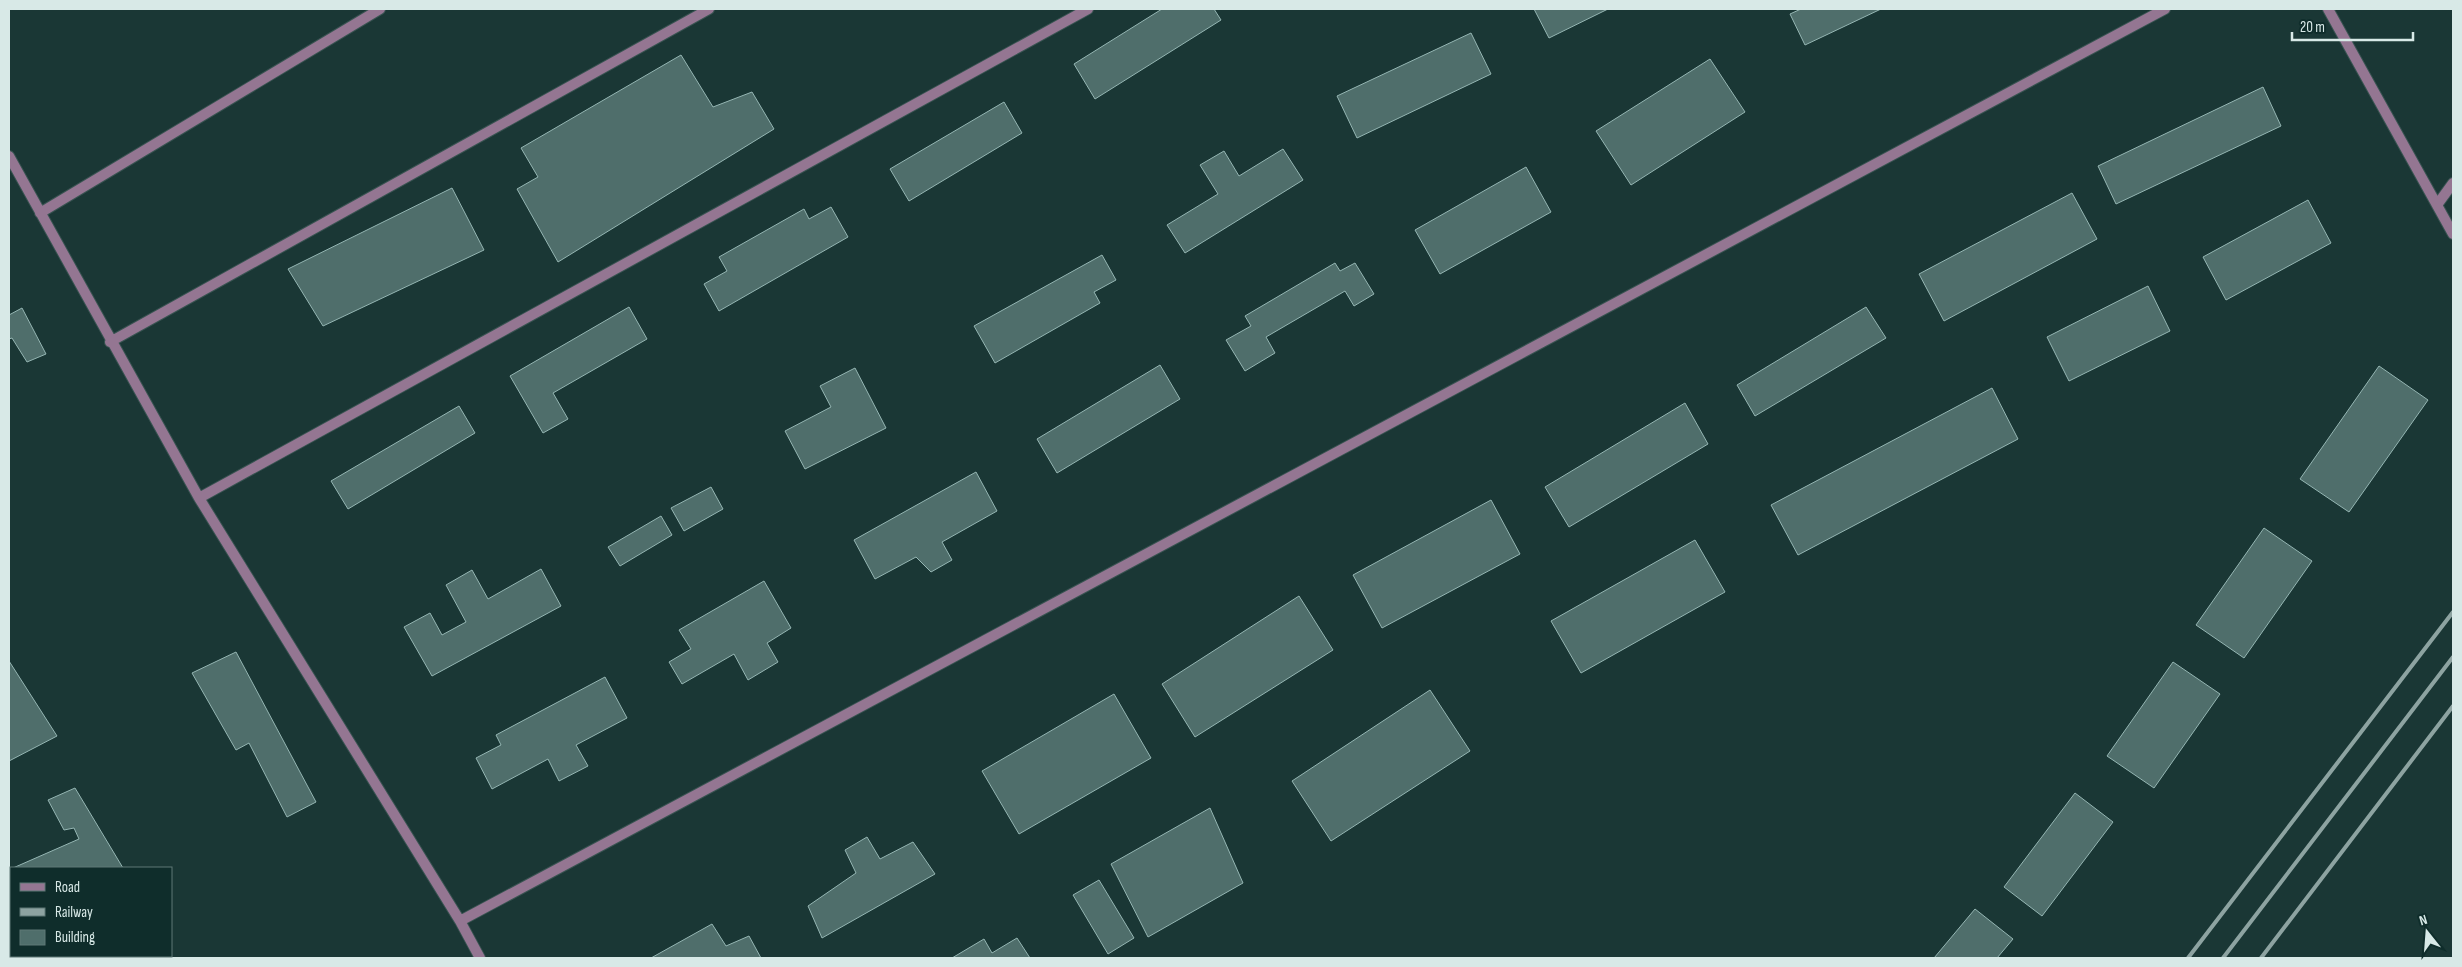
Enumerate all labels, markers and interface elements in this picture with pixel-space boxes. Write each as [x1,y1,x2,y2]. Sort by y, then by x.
scale bar [2292,10,2413,42]
text: 20 m [2300,18,2325,37]
legend [10,867,172,957]
text: Road [55,878,80,897]
text: Railway [55,903,93,922]
north arrow [2402,907,2452,957]
text: N [2417,911,2429,929]
text: Building [55,928,95,947]

